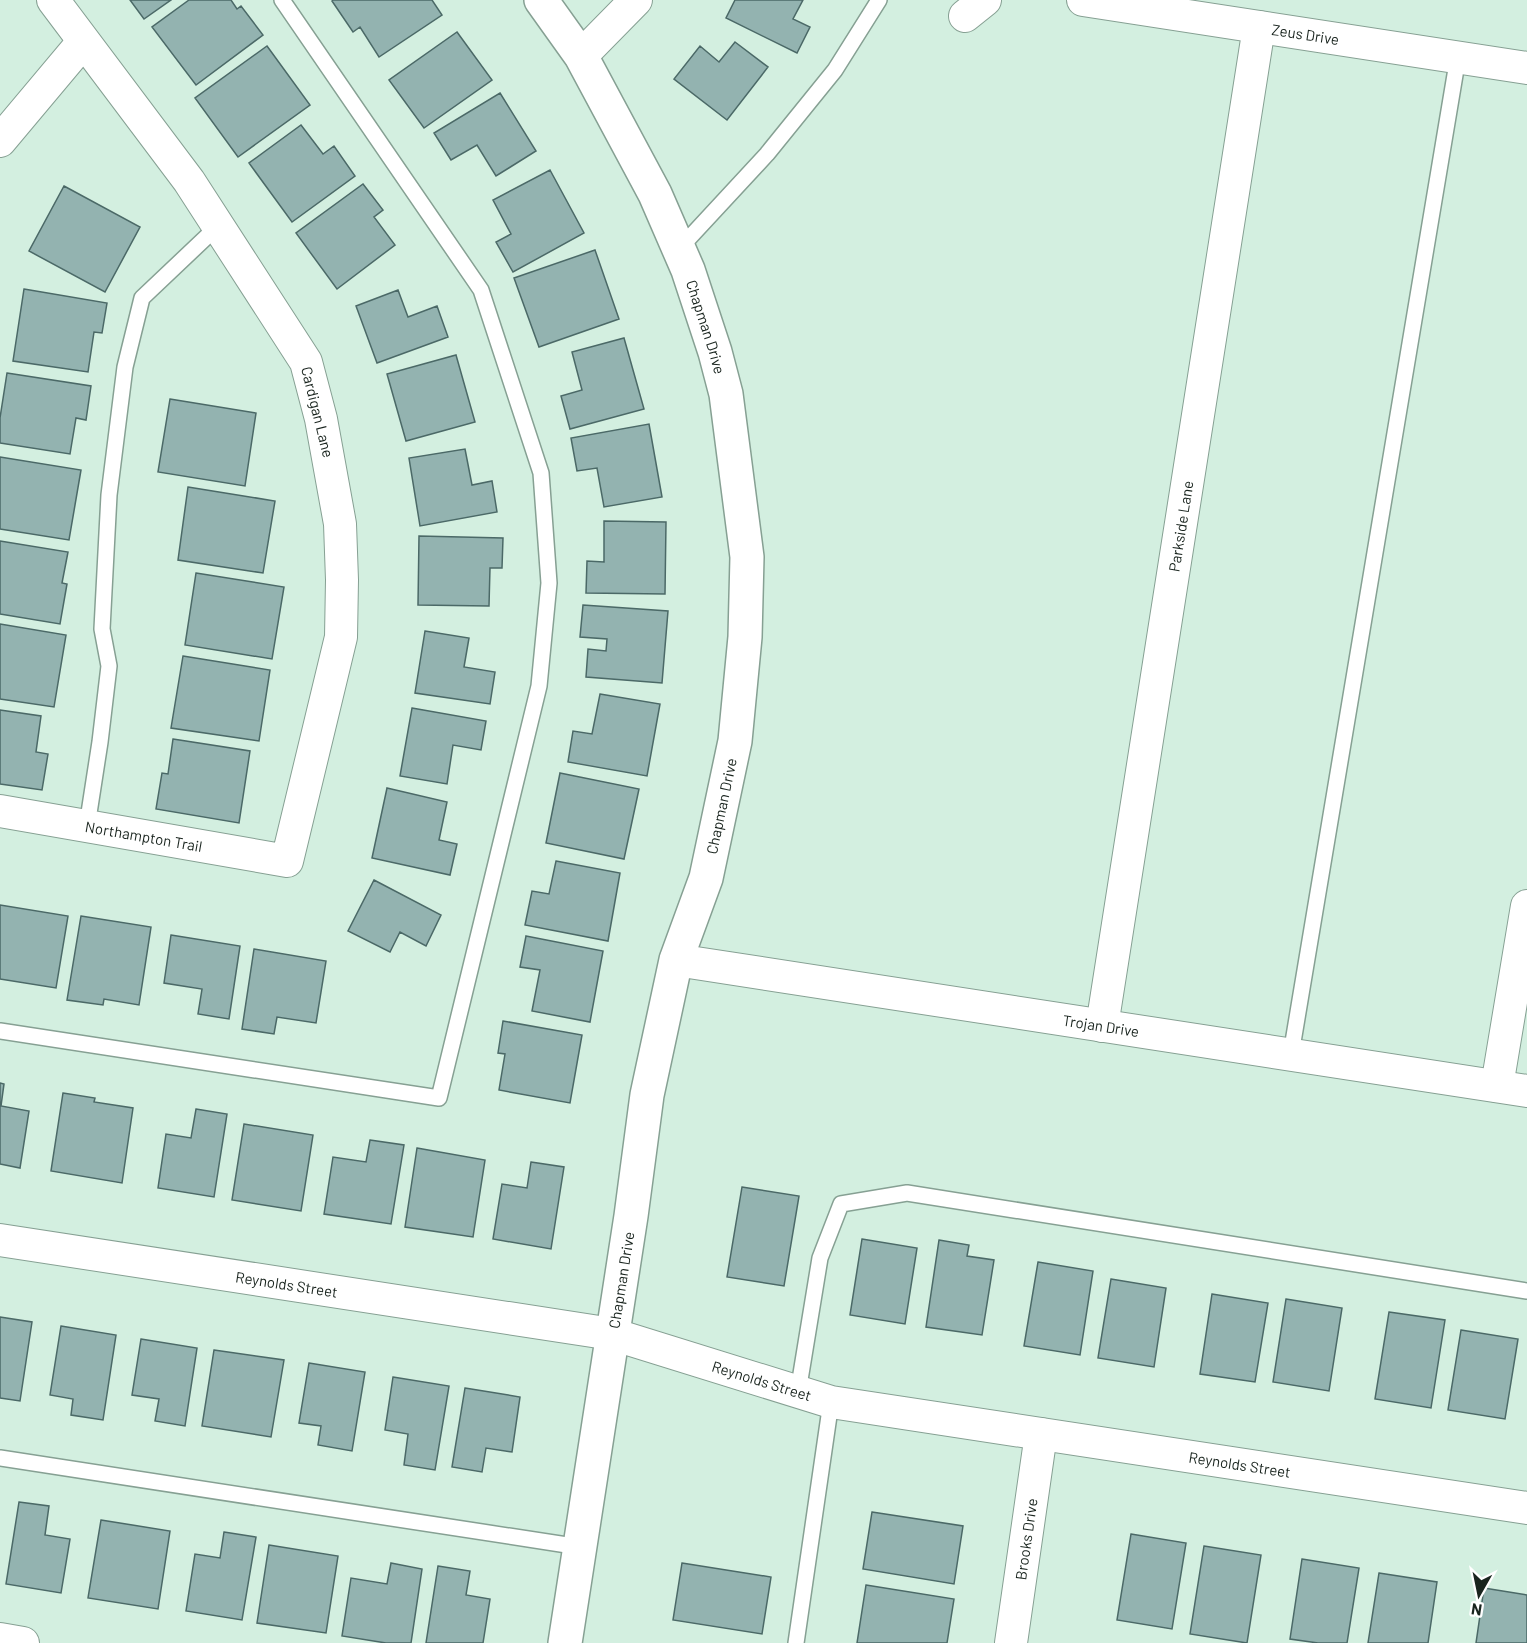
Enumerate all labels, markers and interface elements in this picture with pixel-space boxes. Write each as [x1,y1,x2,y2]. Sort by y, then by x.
street label: Zeus Drive [1270,20,1340,48]
street label: Chapman Drive [683,277,729,376]
street label: Cardigan Lane [298,365,338,459]
street label: Parkside Lane [1165,479,1197,573]
street label: Chapman Drive [702,756,740,856]
street label: Northampton Trail [84,817,204,855]
street label: Trojan Drive [1061,1011,1141,1040]
street label: Chapman Drive [604,1230,638,1330]
street label: Reynolds Street [234,1267,339,1301]
street label: Reynolds Street [710,1357,814,1404]
street label: Reynolds Street [1188,1448,1292,1481]
street label: Brooks Drive [1011,1497,1041,1581]
north arrow [1449,1565,1509,1625]
text: N [1470,1600,1483,1621]

